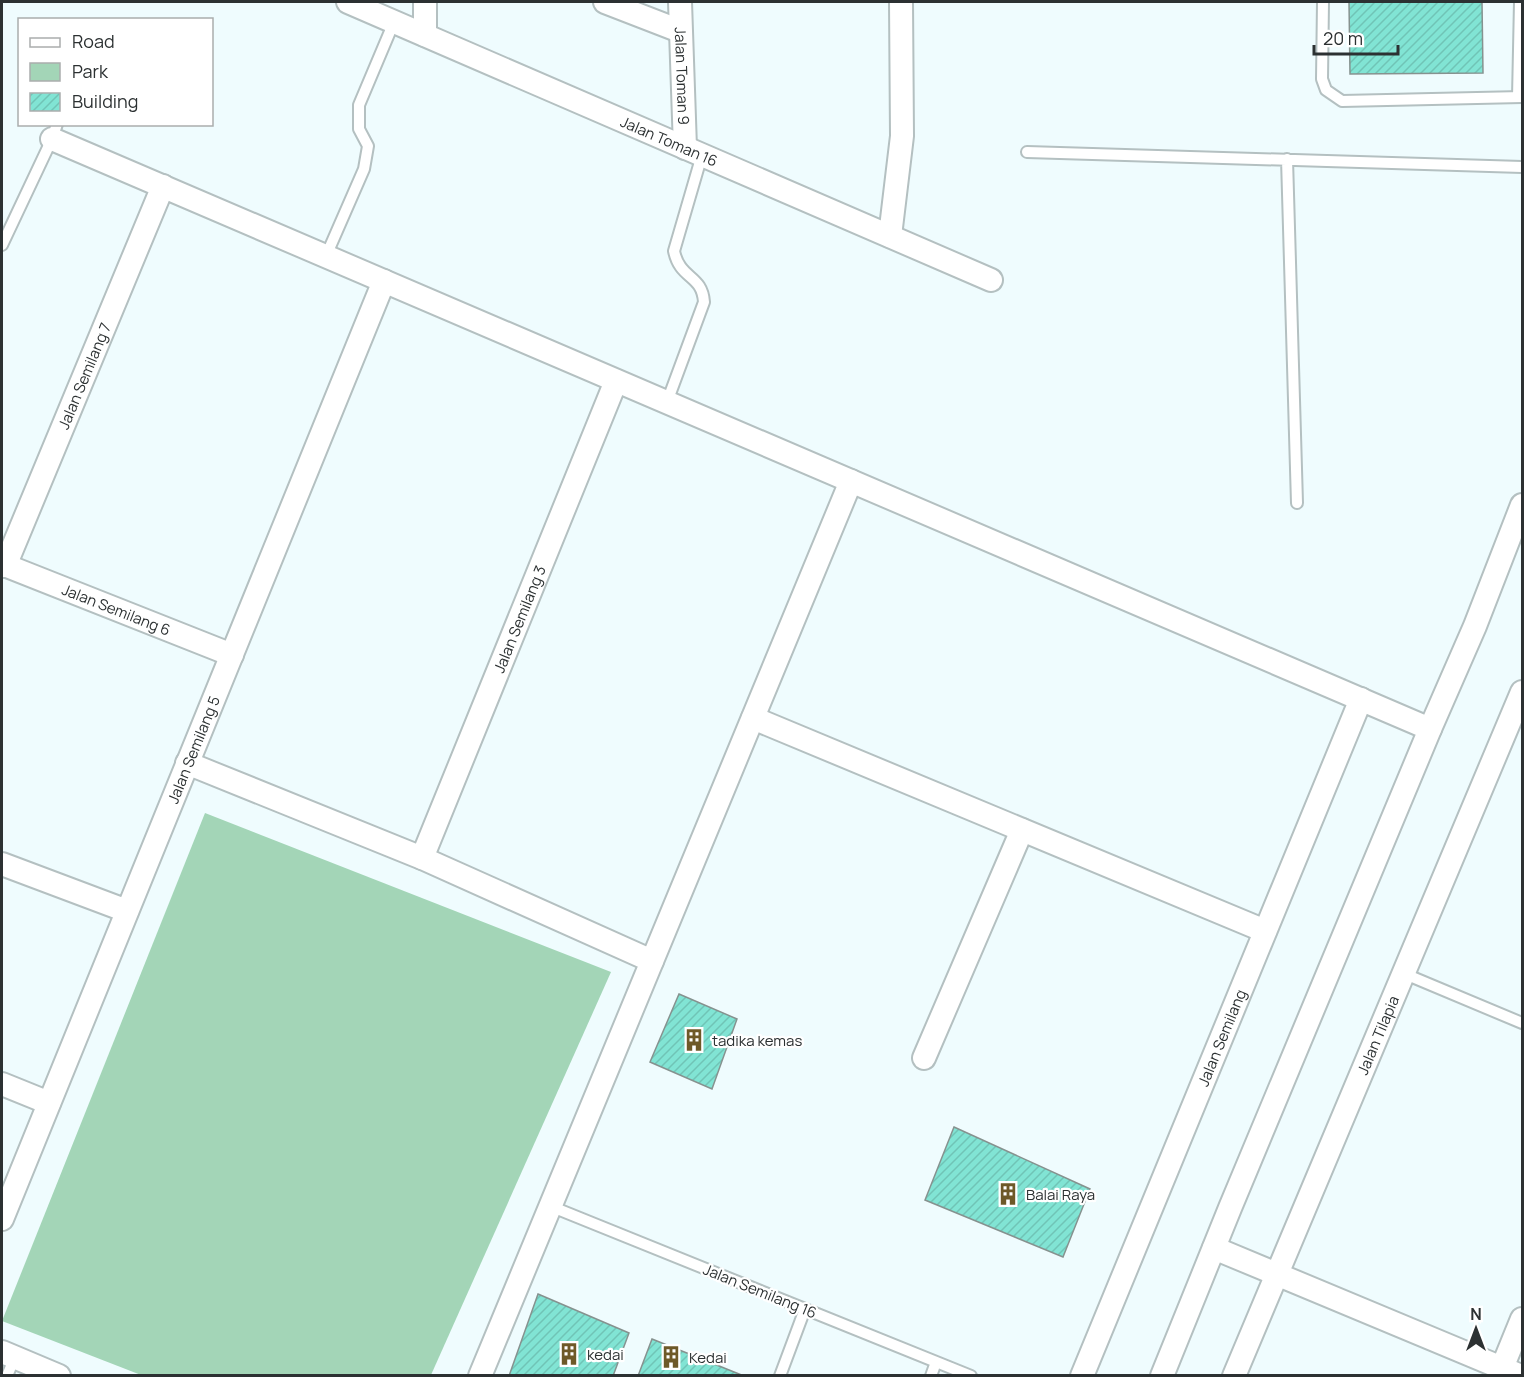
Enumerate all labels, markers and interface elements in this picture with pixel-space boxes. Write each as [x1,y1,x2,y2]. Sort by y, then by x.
legend [18,18,213,126]
scale bar [1314,18,1398,56]
text: 20 m [1323,26,1363,50]
street label: Jalan Toman 9 [670,27,695,125]
text: Road [72,29,115,53]
text: Park [72,59,109,83]
text: Building [72,89,138,113]
street label: Jalan Toman 16 [617,111,721,171]
street label: Jalan Semilang 7 [53,319,116,432]
street label: Jalan Semilang 3 [488,562,550,676]
street label: Jalan Semilang 6 [59,578,174,640]
street label: Jalan Semilang 5 [162,692,225,806]
street label: Jalan Semilang [1192,986,1251,1089]
street label: Jalan Tilapia [1352,992,1404,1078]
building icon: tadika kemas [681,1027,707,1053]
place label: tadika kemas [712,1030,802,1051]
building icon: Balai Raya [995,1181,1021,1207]
place label: Balai Raya [1026,1184,1095,1205]
street label: Jalan Semilang 16 [700,1259,820,1323]
north arrow [1446,1299,1506,1359]
text: N [1470,1303,1482,1325]
building icon: kedai [556,1341,582,1367]
place label: kedai [587,1344,624,1365]
building icon: Kedai [658,1344,684,1370]
place label: Kedai [689,1347,727,1368]

